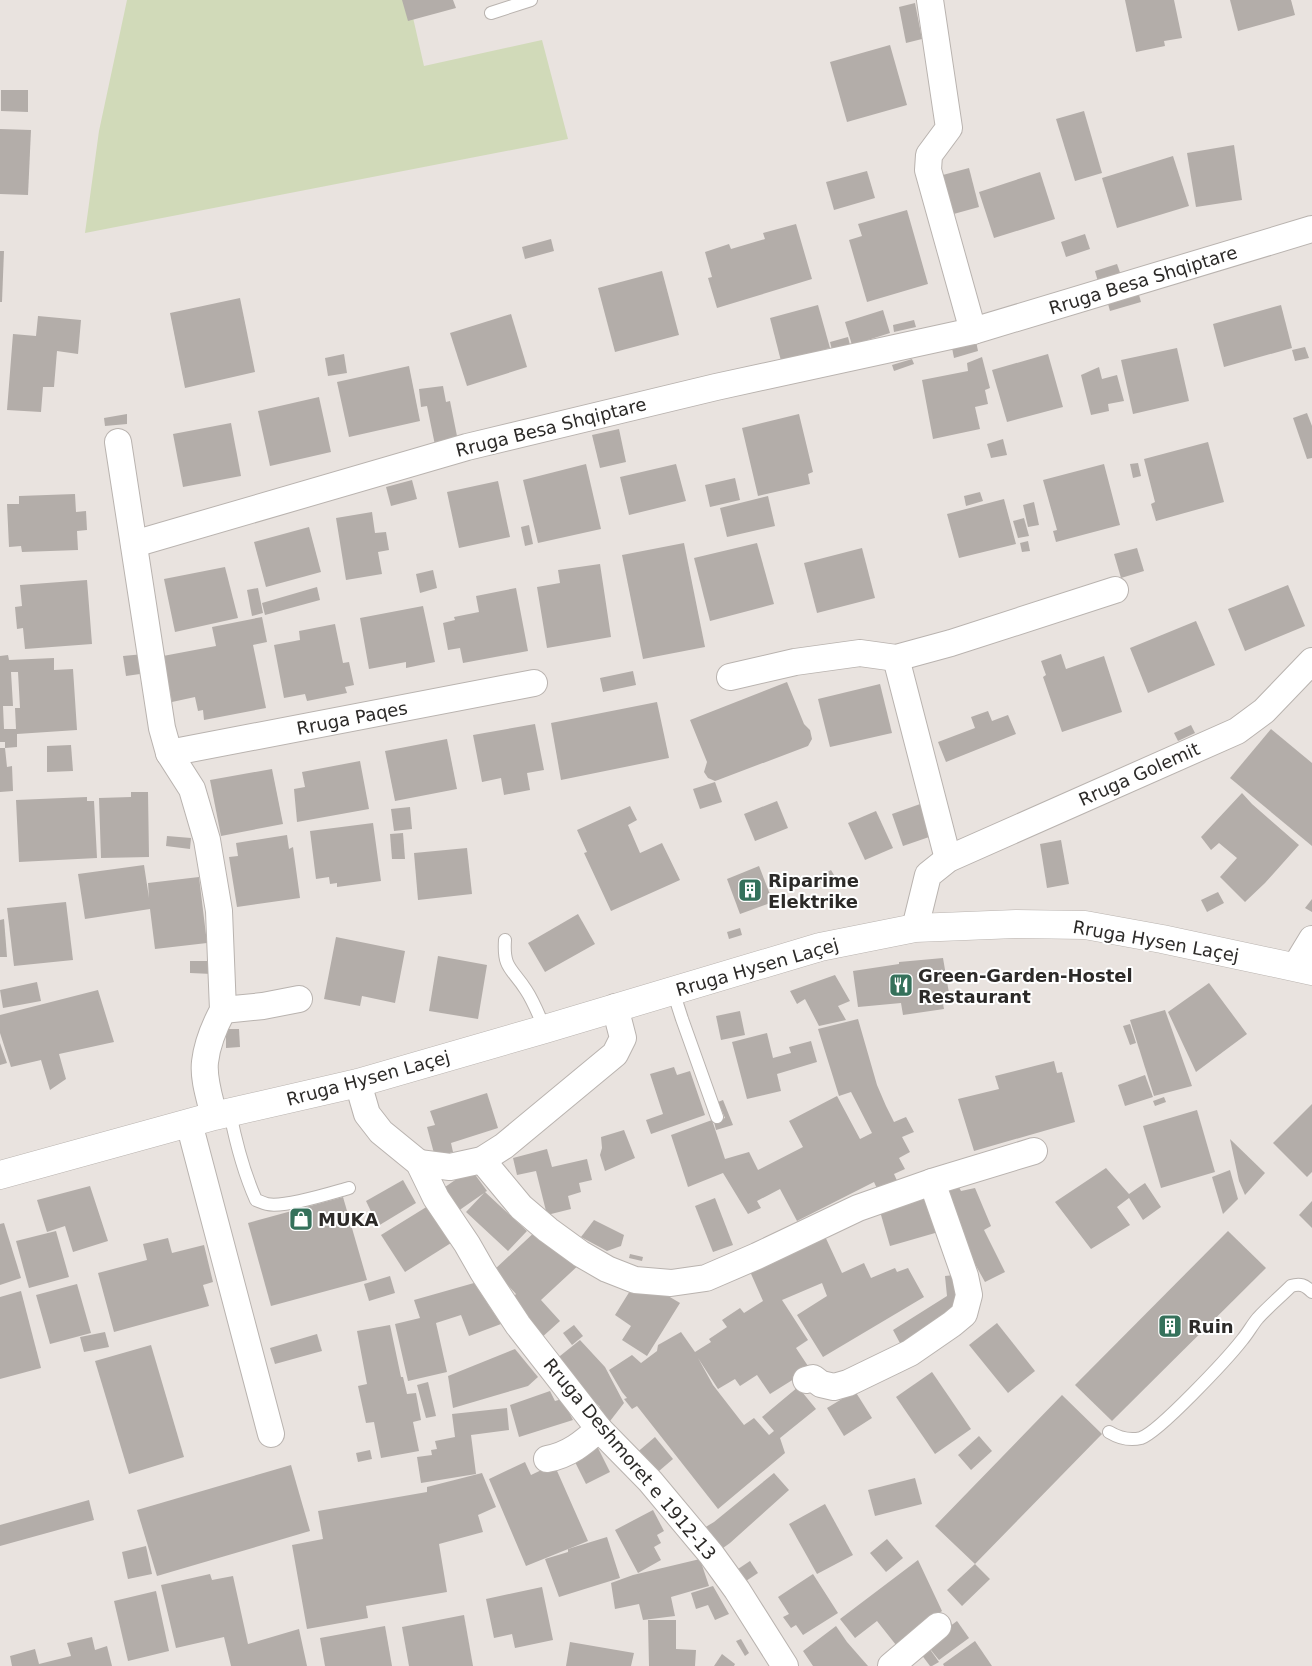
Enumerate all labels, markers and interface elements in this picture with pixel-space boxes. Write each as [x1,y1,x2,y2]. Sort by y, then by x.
street label: Rruga Besa Shqiptare [1046,241,1240,319]
street label: Rruga Besa Shqiptare [453,393,649,461]
street label: Rruga Paqes [295,697,409,739]
street label: Rruga Golemit [1075,738,1203,810]
place label: Riparime Elektrike [768,870,859,912]
building icon: Riparime Elektrike [737,877,763,903]
street label: Rruga Hysen Laçej [1071,916,1241,966]
street label: Rruga Hysen Laçej [673,934,841,1000]
place label: Green-Garden-Hostel Restaurant [918,965,1133,1007]
restaurant icon: Green-Garden-Hostel Restaurant [888,972,914,998]
street label: Rruga Hysen Laçej [284,1046,452,1110]
shop icon: MUKA [288,1206,314,1232]
place label: MUKA [318,1209,378,1230]
building icon: Ruin [1157,1313,1183,1339]
place label: Ruin [1188,1316,1234,1337]
street label: Rruga Deshmoret e 1912-13 [539,1354,721,1564]

